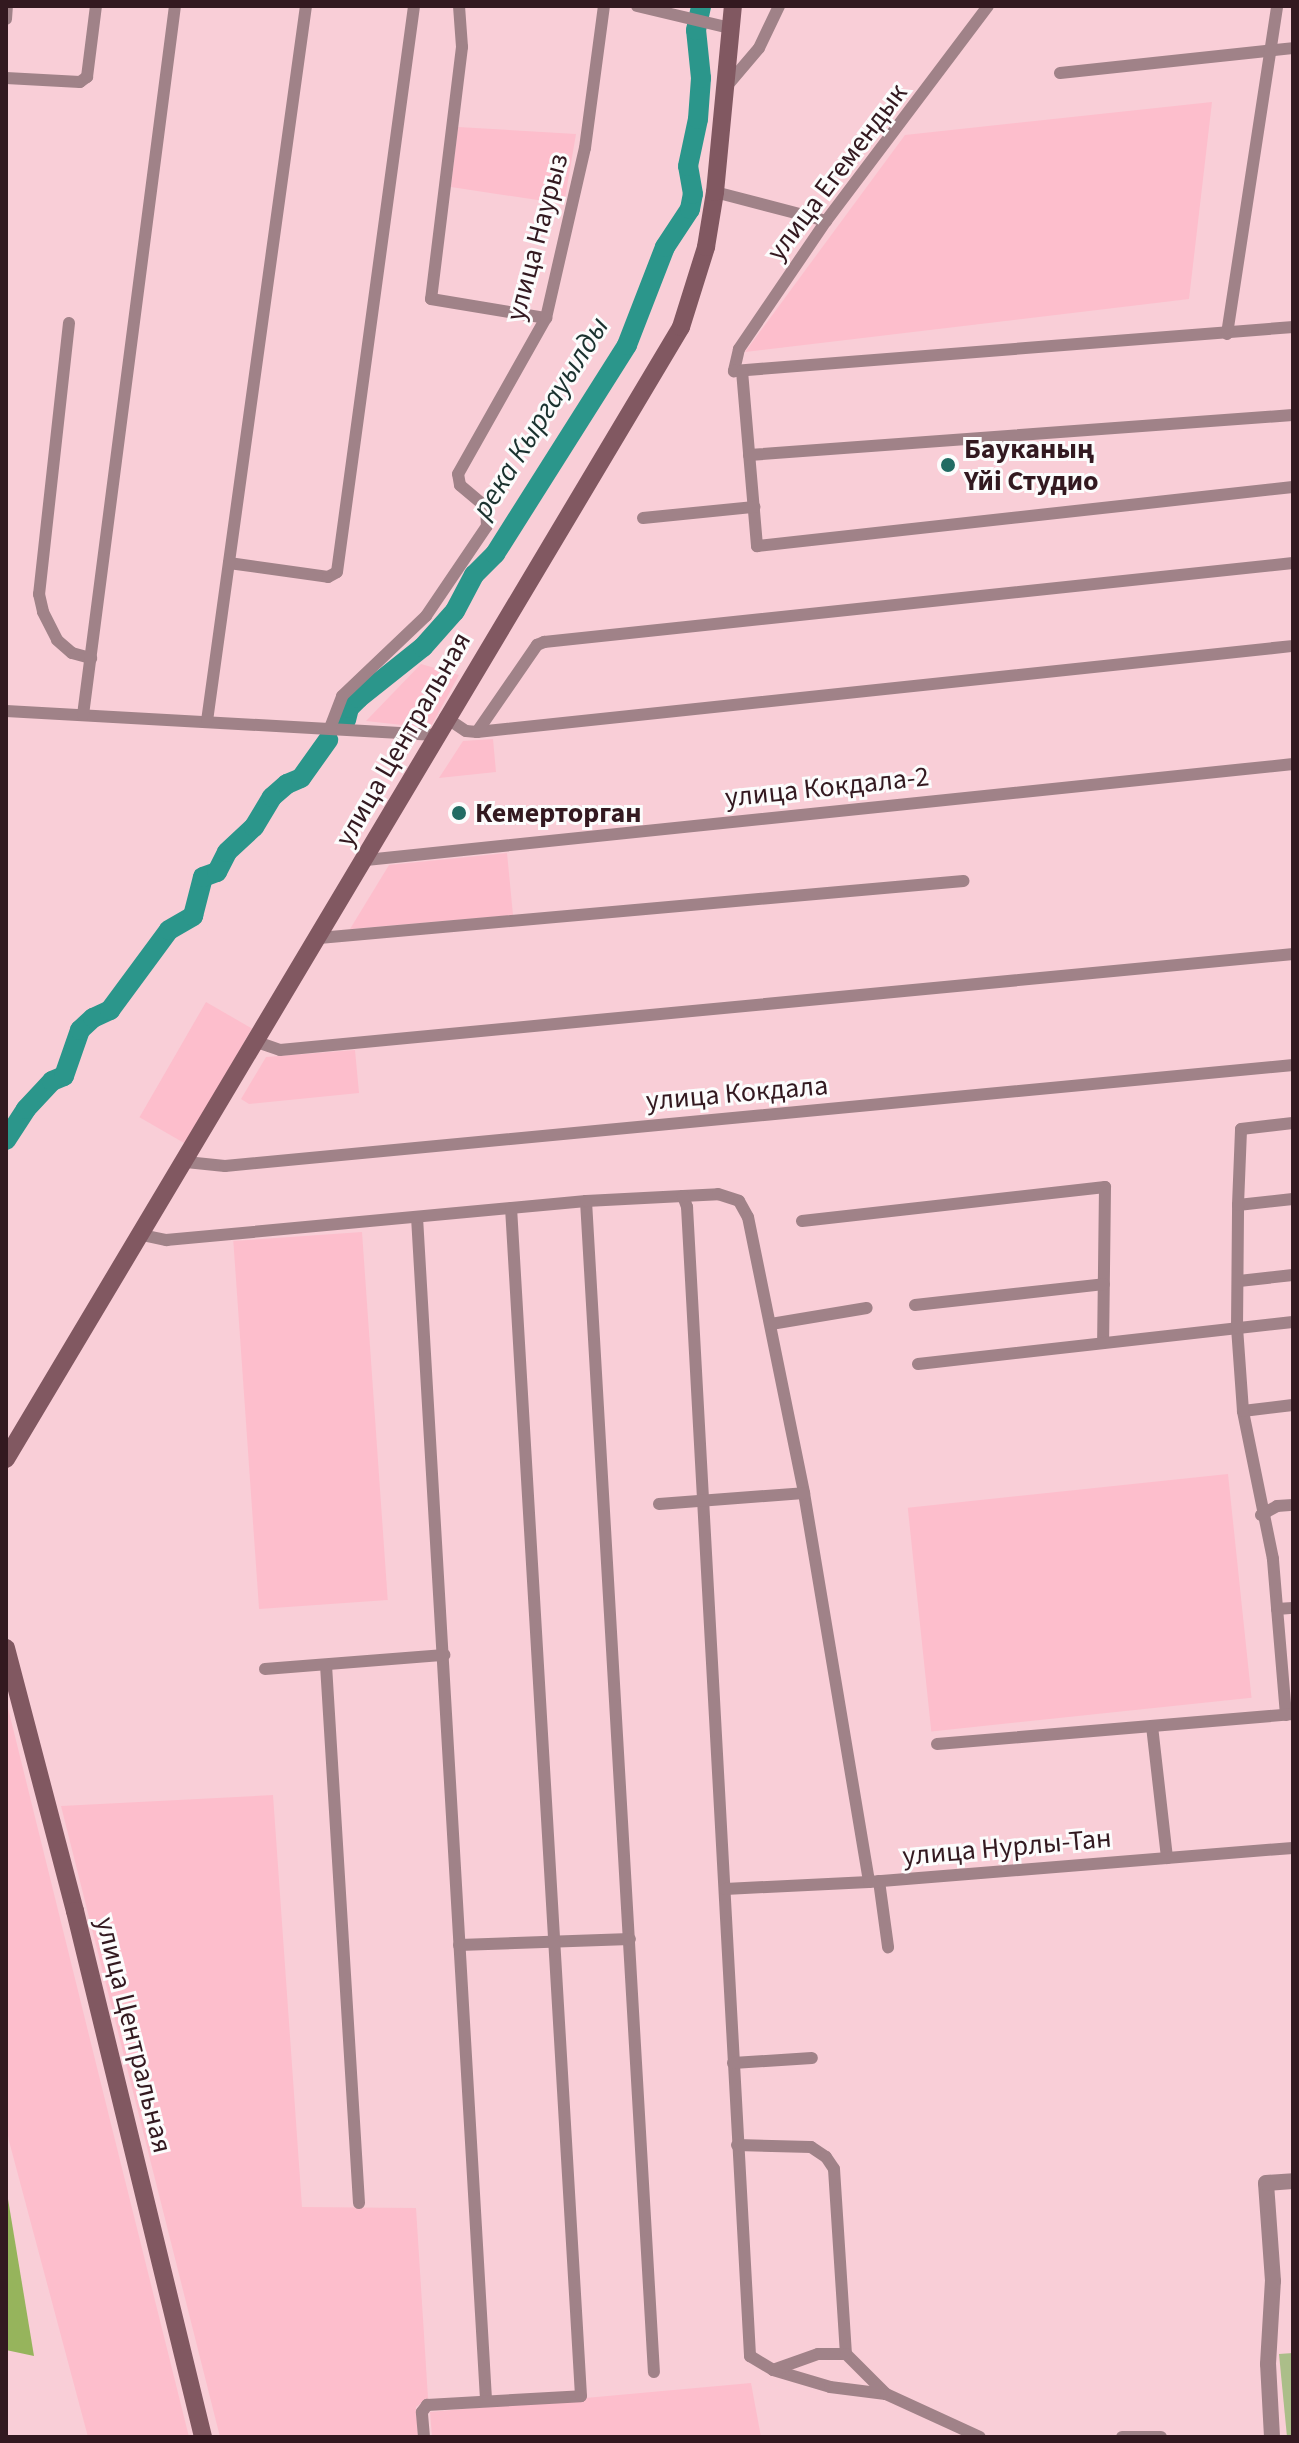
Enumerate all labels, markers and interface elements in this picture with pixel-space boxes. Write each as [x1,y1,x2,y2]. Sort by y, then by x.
street label: улица Егемендык [760,77,914,267]
street label: улица Наурыз [499,150,575,324]
water label: река Кыргауылды [465,311,617,525]
place label: Бауканың Үйі Студио [964,432,1099,498]
marker: Бауканың Үйі Студио [939,456,957,474]
street label: улица Центральная [328,626,478,852]
street label: улица Кокдала-2 [723,760,931,814]
place label: Кемерторган [475,796,641,830]
marker: Кемерторган [450,804,468,822]
street label: улица Кокдала [645,1068,829,1118]
street label: улица Нурлы-Тан [901,1821,1113,1873]
street label: улица Центральная [88,1914,180,2156]

